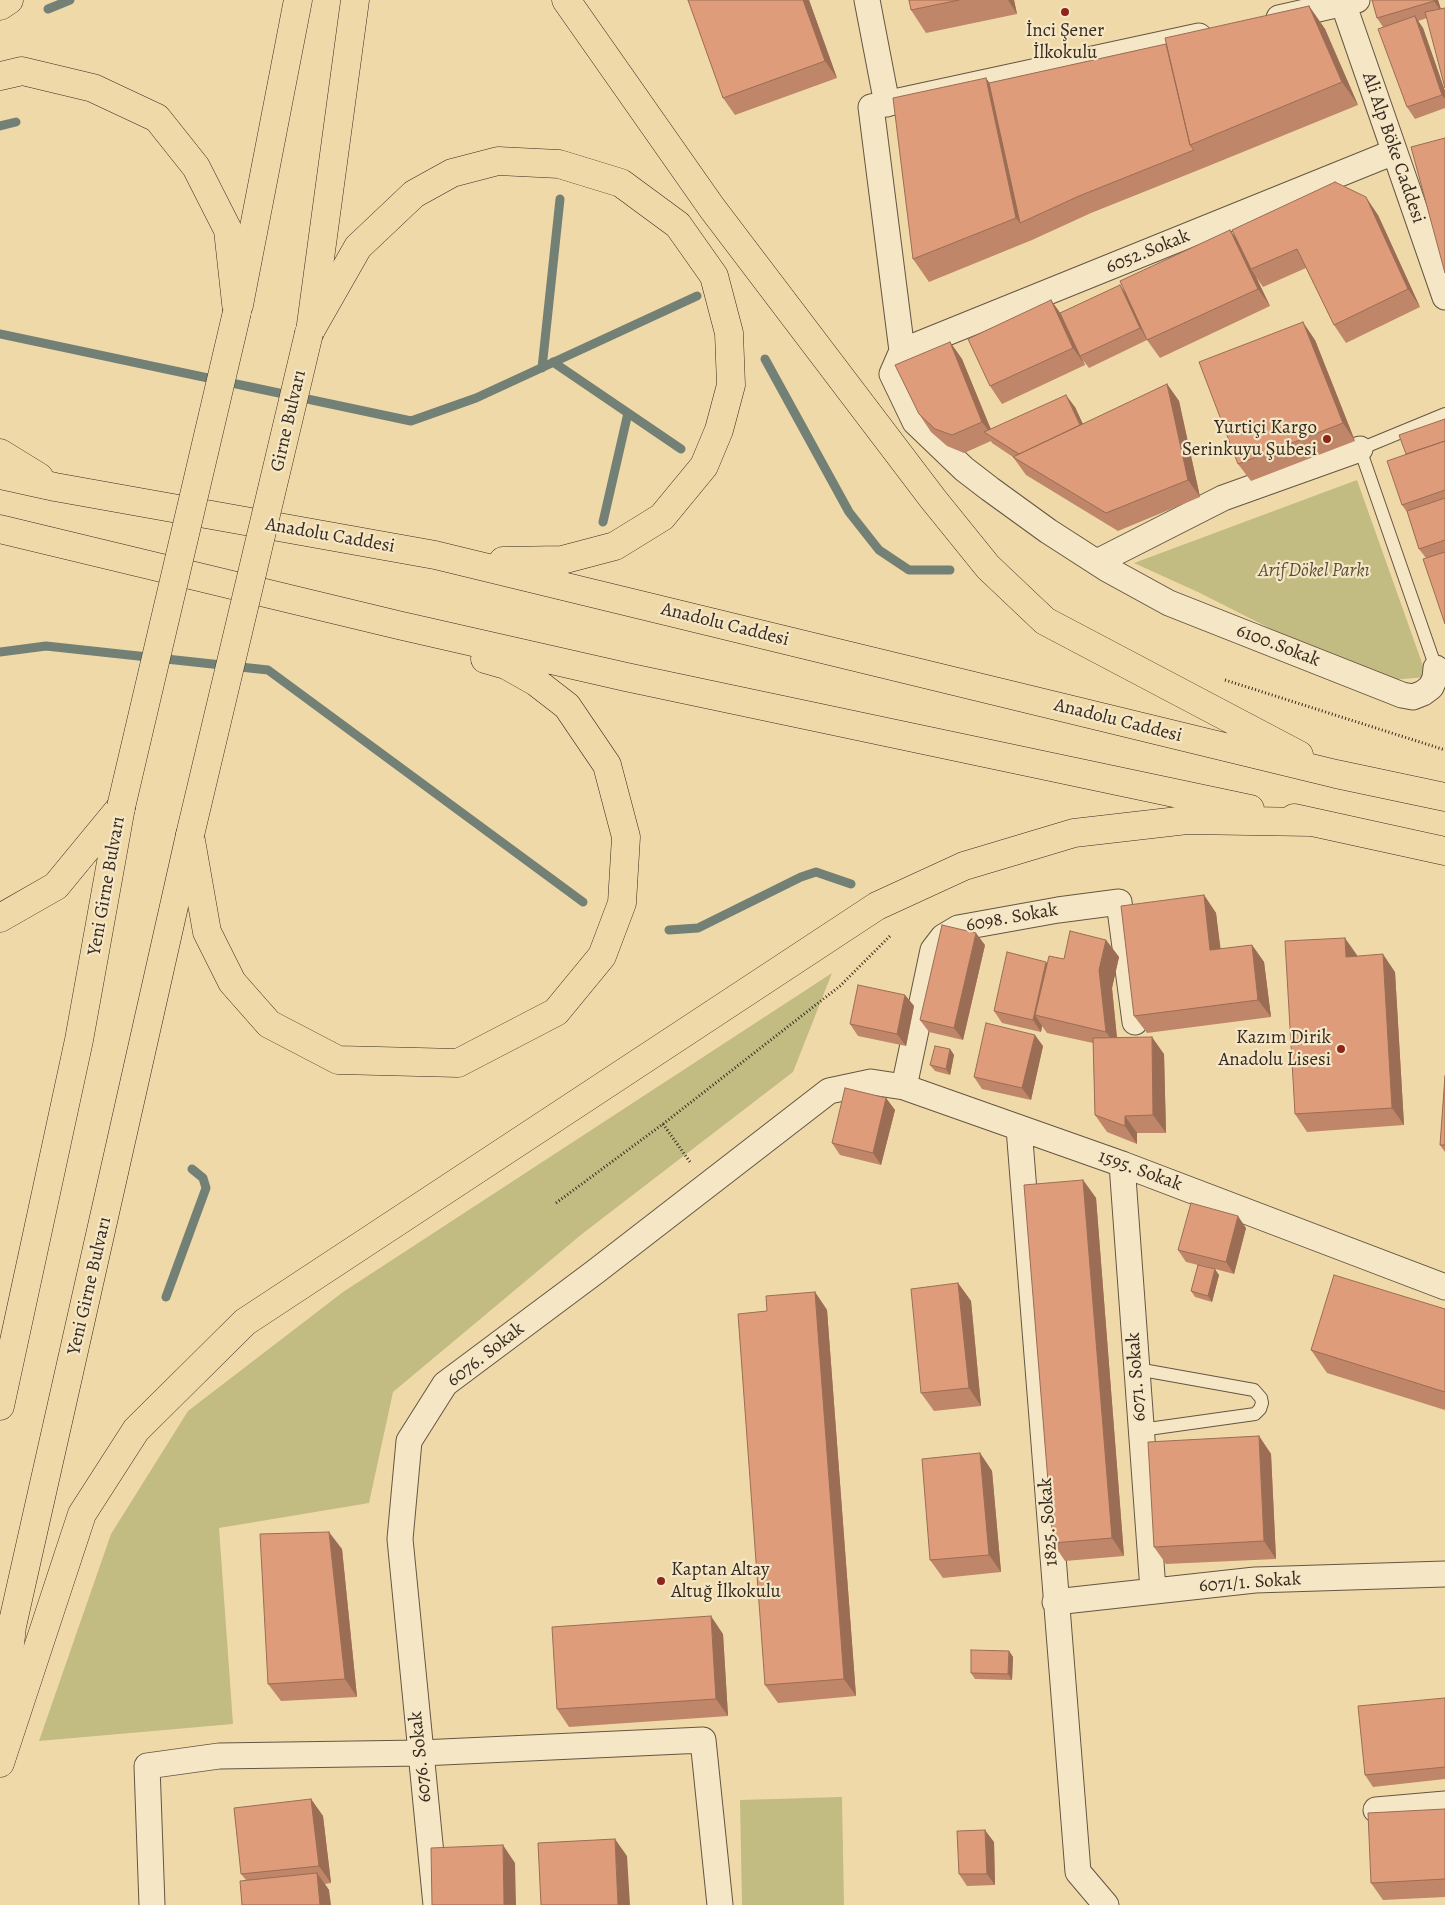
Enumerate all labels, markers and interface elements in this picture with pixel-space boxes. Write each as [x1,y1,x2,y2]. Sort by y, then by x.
marker: İnci Şener İlkokulu [1059,6,1071,18]
place label: İnci Şener İlkokulu [1026,20,1104,64]
street label: Ali Alp Böke Caddesi [1356,69,1430,227]
street label: 6052.Sokak [1103,225,1193,279]
street label: Girne Bulvarı [266,368,312,474]
place label: Yurtiçi Kargo Serinkuyu Şubesi [1182,417,1317,461]
marker: Yurtiçi Kargo Serinkuyu Şubesi [1321,433,1333,445]
street label: Anadolu Caddesi [264,513,396,559]
park label: Arif Dökel Parkı [1258,560,1370,582]
street label: Anadolu Caddesi [659,598,791,652]
street label: 6100.Sokak [1233,620,1323,672]
street label: Anadolu Caddesi [1052,694,1184,748]
street label: Yeni Girne Bulvarı [84,815,130,957]
street label: 6098. Sokak [964,899,1060,937]
place label: Kazım Dirik Anadolu Lisesi [1219,1027,1331,1071]
marker: Kazım Dirik Anadolu Lisesi [1335,1043,1347,1055]
street label: 1595. Sokak [1095,1145,1185,1197]
street label: Yeni Girne Bulvarı [63,1215,117,1357]
street label: 6076. Sokak [443,1318,529,1392]
street label: 6071. Sokak [1123,1332,1151,1422]
street label: 1825. Sokak [1035,1477,1063,1567]
place label: Kaptan Altay Altuğ İlkokulu [671,1559,781,1603]
street label: 6071/1. Sokak [1198,1568,1302,1598]
marker: Kaptan Altay Altuğ İlkokulu [655,1575,667,1587]
street label: 6076. Sokak [405,1710,437,1804]

